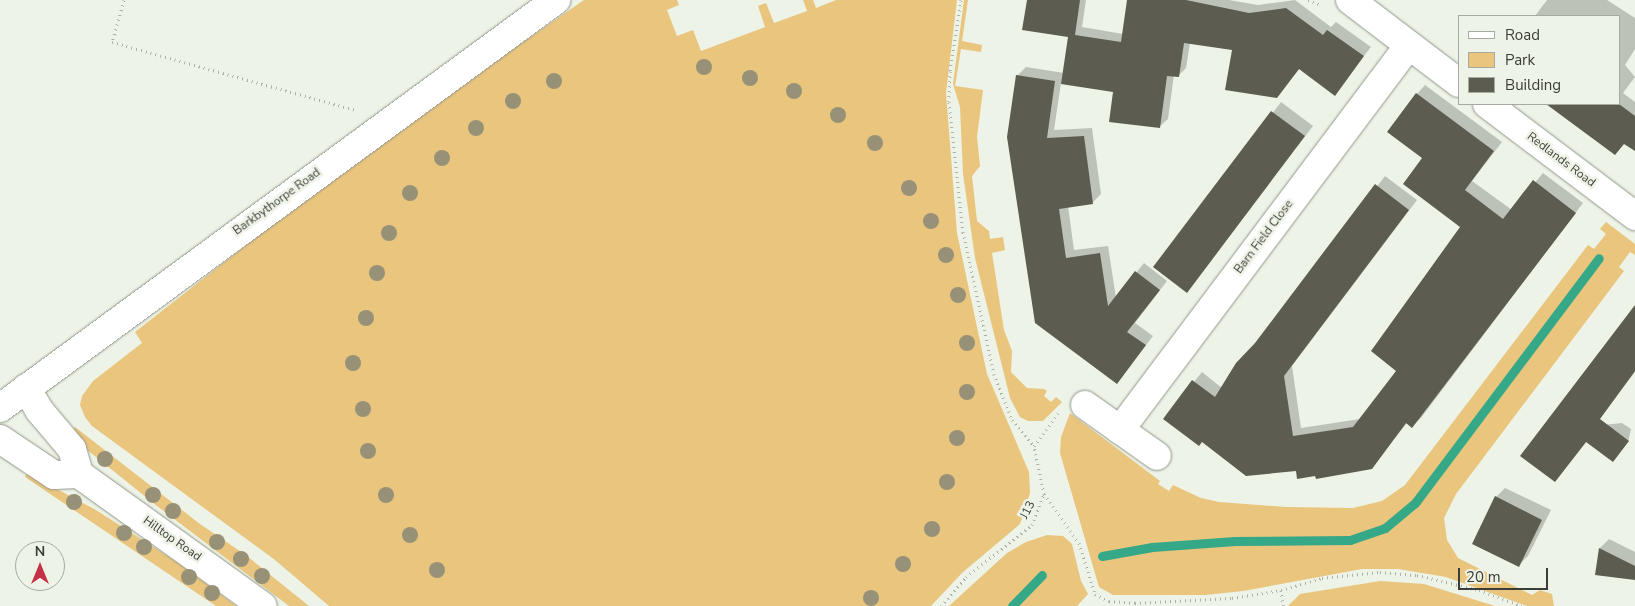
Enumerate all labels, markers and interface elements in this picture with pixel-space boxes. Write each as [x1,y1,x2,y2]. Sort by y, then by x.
legend [1458,15,1620,105]
text: Road [1505,25,1540,45]
text: Park [1505,50,1535,70]
text: Building [1505,75,1561,95]
street label: Redlands Road [1524,130,1598,190]
street label: Barkbythorpe Road [231,166,323,238]
street label: Barn Field Close [1232,197,1296,277]
street label: J13 [1017,499,1039,521]
street label: Hilltop Road [140,514,204,564]
north arrow [15,541,65,591]
text: N [35,542,45,561]
scale bar [1460,558,1550,590]
text: 20 m [1466,567,1501,587]

